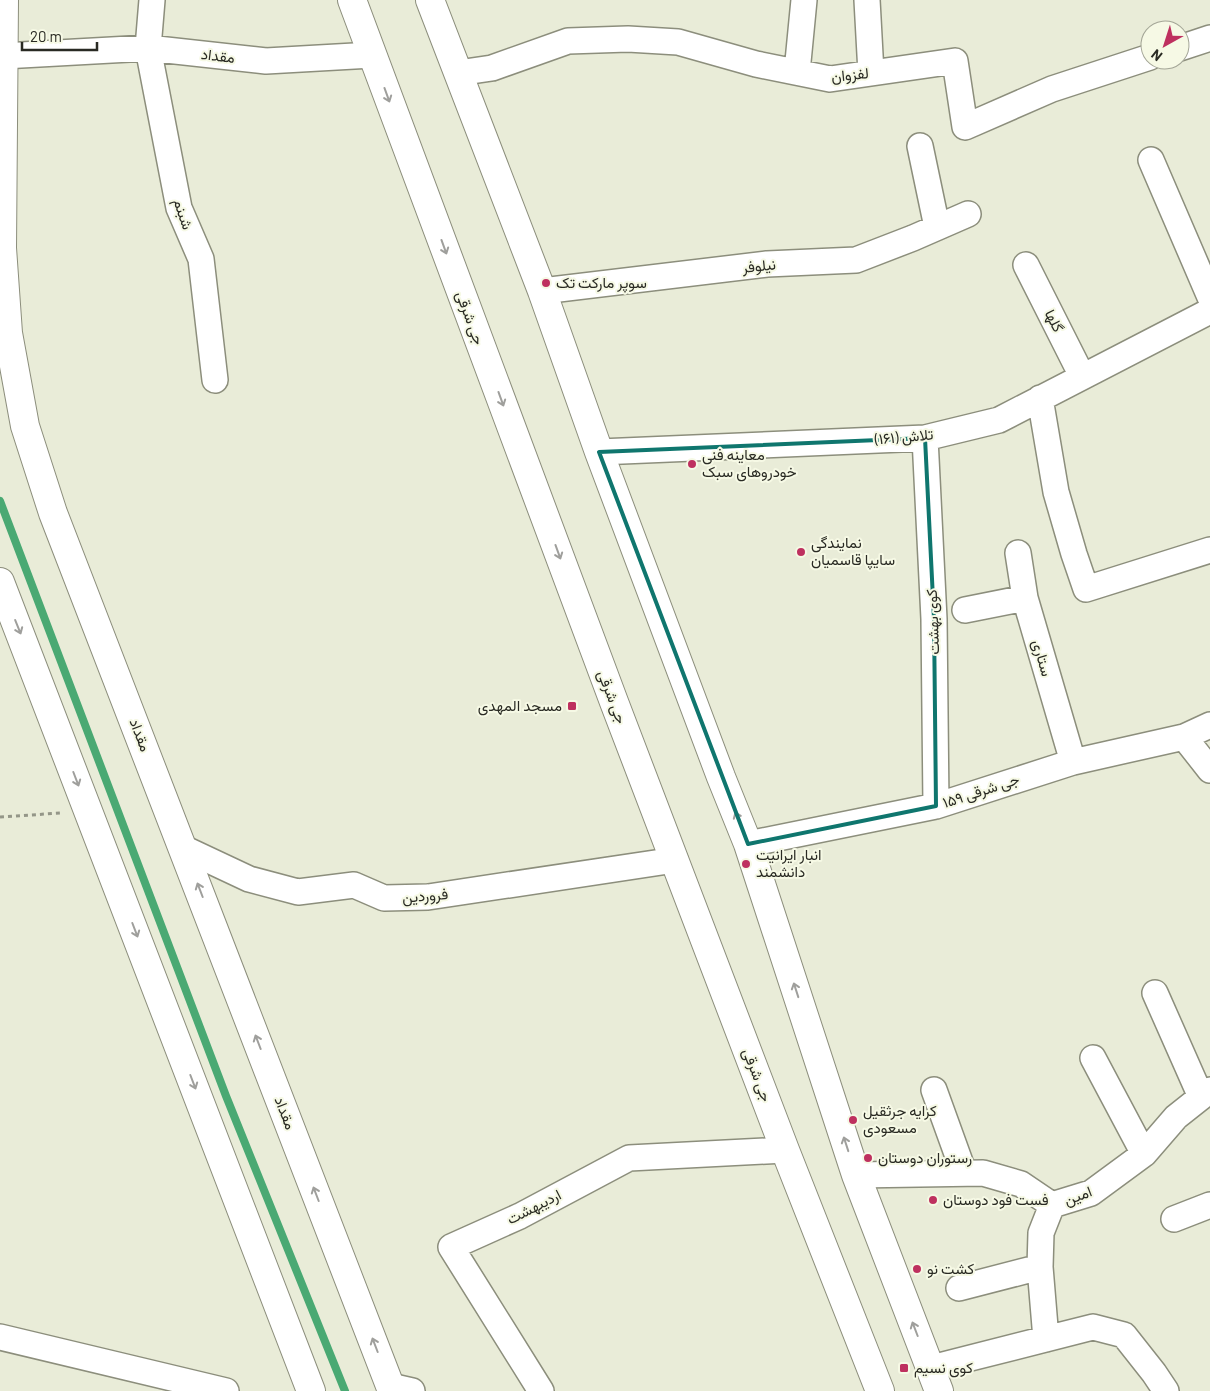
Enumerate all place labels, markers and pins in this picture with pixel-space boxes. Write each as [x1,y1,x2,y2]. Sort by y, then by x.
place label: سوپر مارکت تک [556,273,647,293]
marker: سوپر مارکت تک [540,277,552,289]
place label: معاینه فنی خودروهای سبک [702,445,797,482]
marker: معاینه فنی خودروهای سبک [686,458,698,470]
place label: نمایندگی سایپا قاسمیان [811,533,895,570]
marker: نمایندگی سایپا قاسمیان [795,546,807,558]
place label: مسجد المهدی [478,696,562,716]
marker: مسجد المهدی [566,700,578,712]
place label: انبار ایرانیت دانشمند [756,845,822,880]
marker: انبار ایرانیت دانشمند [740,858,752,870]
place label: کرایه جرثقیل مسعودی [863,1101,937,1138]
marker: کرایه جرثقیل مسعودی [847,1114,859,1126]
place label: رستوران دوستان [878,1148,972,1167]
marker: رستوران دوستان [862,1152,874,1164]
place label: فست فود دوستان [943,1190,1049,1209]
marker: فست فود دوستان [927,1194,939,1206]
place label: کشت نو [927,1259,975,1278]
marker: کشت نو [911,1263,923,1275]
place label: کوی نسیم [914,1358,973,1378]
marker: کوی نسیم [898,1362,910,1374]

